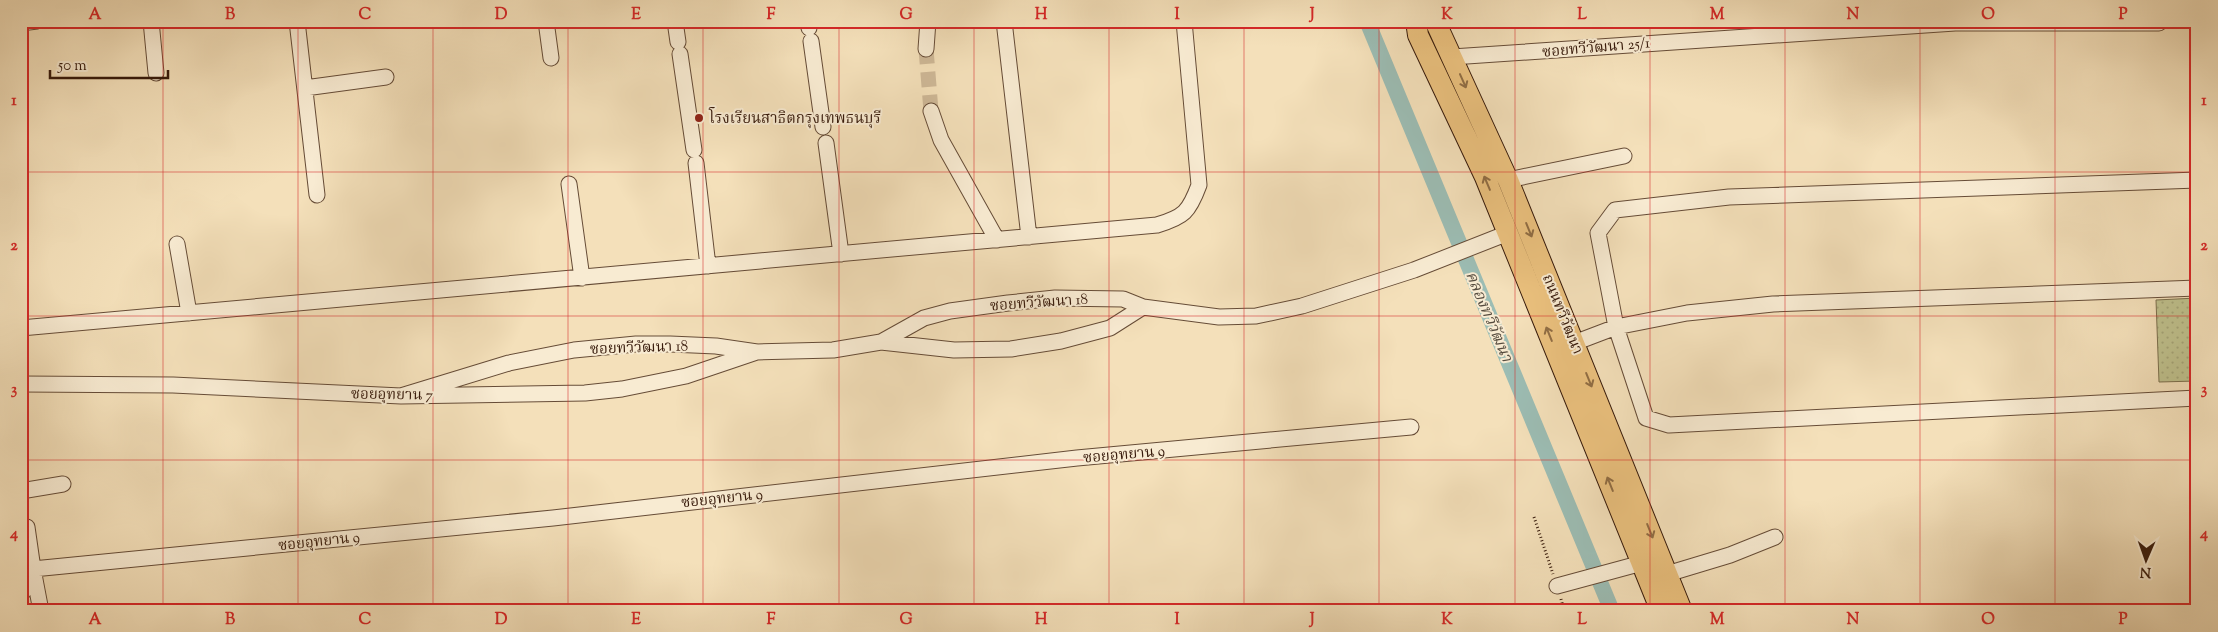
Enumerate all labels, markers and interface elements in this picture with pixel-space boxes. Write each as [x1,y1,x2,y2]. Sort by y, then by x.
text: A [89,4,102,27]
text: B [225,4,235,27]
text: C [359,4,372,27]
text: D [495,4,508,27]
text: E [631,4,641,27]
text: F [767,4,776,27]
text: G [899,4,913,27]
text: H [1035,4,1048,27]
text: I [1174,4,1180,27]
text: J [1308,4,1315,27]
text: K [1441,4,1453,27]
text: L [1577,4,1587,27]
text: M [1710,4,1725,27]
text: N [1847,4,1860,27]
text: O [1981,4,1995,27]
text: P [2118,4,2128,27]
street label: ซอยทวีวัฒนา 25/1 [1541,33,1651,64]
scale bar [50,48,168,80]
text: 50 m [57,56,87,77]
one-way arrow [1459,73,1468,88]
text: 1 [11,90,17,113]
text: 1 [2201,90,2207,113]
place label: โรงเรียนสาธิตกรุงเทพธนบุรี [708,107,881,130]
marker: โรงเรียนสาธิตกรุงเทพธนบุรี [693,112,705,124]
one-way arrow [1482,176,1492,191]
one-way arrow [1524,222,1534,237]
text: 2 [10,235,18,258]
text: 2 [2200,235,2208,258]
water label: คลองทวีวัฒนา [1458,268,1518,367]
street label: ถนนทวีวัฒนา [1536,271,1587,358]
street label: ซอยทวีวัฒนา 18 [989,290,1089,317]
one-way arrow [1544,326,1553,342]
street label: ซอยทวีวัฒนา 18 [590,336,689,361]
one-way arrow [1585,372,1595,387]
text: 3 [11,379,18,402]
text: 3 [2201,379,2208,402]
street label: ซอยอุทยาน 7 [351,384,434,407]
street label: ซอยอุทยาน 9 [1082,441,1166,470]
one-way arrow [1605,477,1614,492]
street label: ซอยอุทยาน 9 [680,485,764,514]
text: 4 [9,523,18,546]
one-way arrow [1646,523,1655,538]
text: 4 [2199,523,2208,546]
street label: ซอยอุทยาน 9 [277,528,361,557]
north arrow [2120,534,2170,584]
text: N [2140,561,2152,581]
text: A [89,609,102,632]
text: B [225,609,235,632]
text: C [359,609,372,632]
text: D [495,609,508,632]
text: E [631,609,641,632]
text: F [767,609,776,632]
text: G [899,609,913,632]
text: H [1035,609,1048,632]
text: I [1174,609,1180,632]
text: J [1308,609,1315,632]
text: K [1441,609,1453,632]
text: L [1577,609,1587,632]
text: M [1710,609,1725,632]
text: N [1847,609,1860,632]
text: O [1981,609,1995,632]
text: P [2118,609,2128,632]

